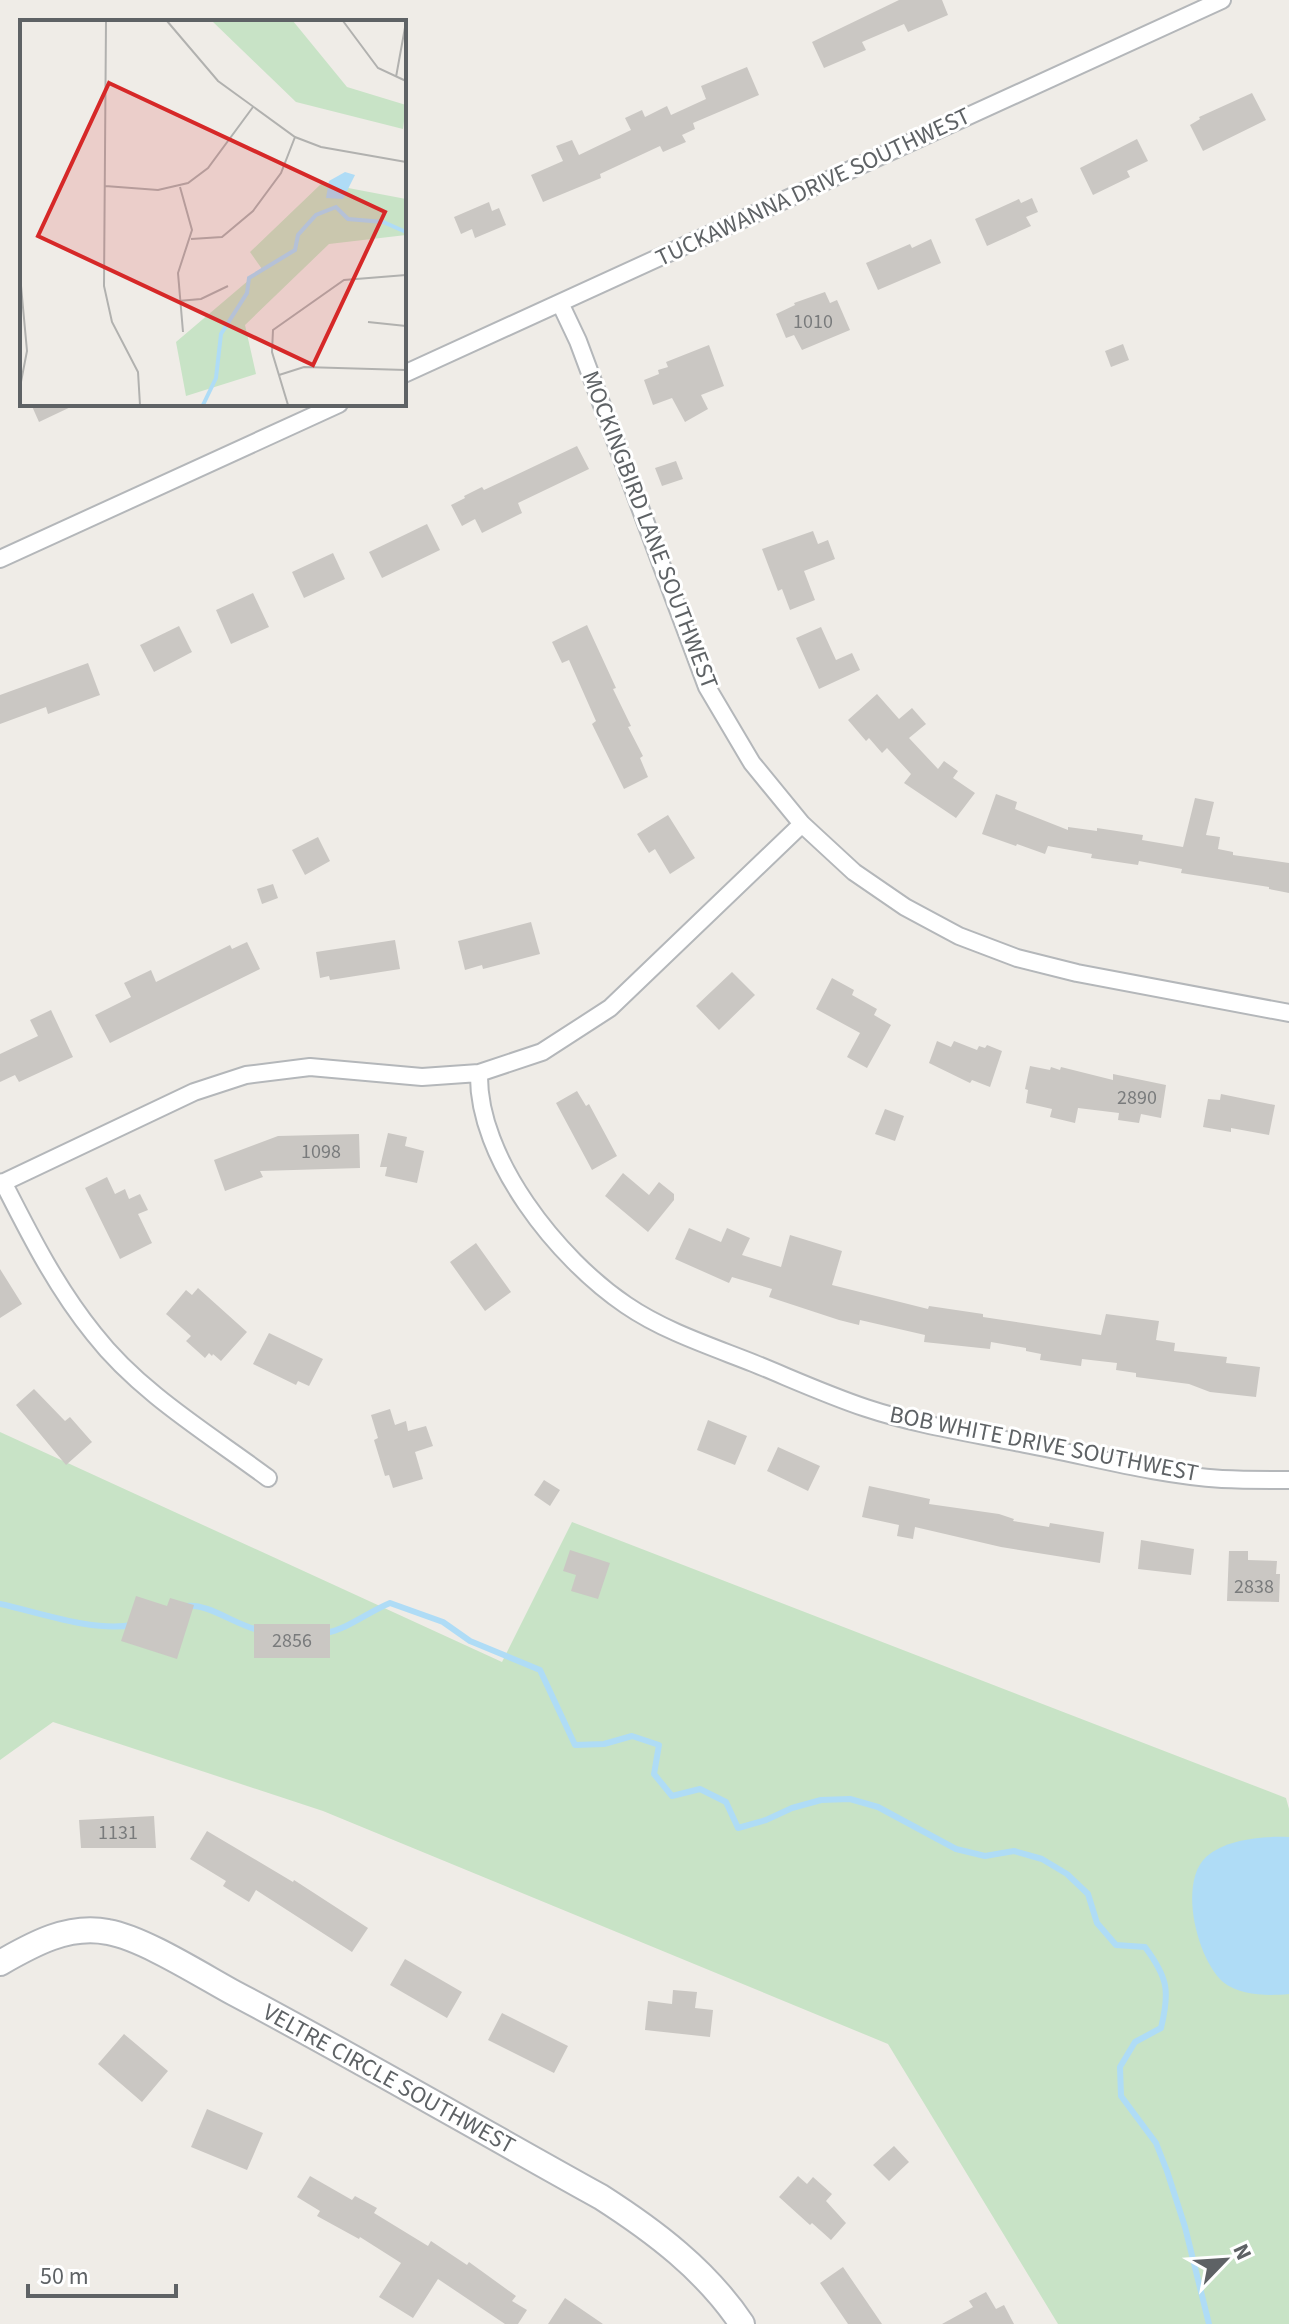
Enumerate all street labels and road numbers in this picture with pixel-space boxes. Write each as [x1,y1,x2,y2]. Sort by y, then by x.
street label: TUCKAWANNA DRIVE SOUTHWEST [650,98,976,275]
street label: MOCKINGBIRD LANE SOUTHWEST [573,366,727,694]
street label: BOB WHITE DRIVE SOUTHWEST [886,1397,1202,1491]
street label: VELTRE CIRCLE SOUTHWEST [256,1995,522,2163]

